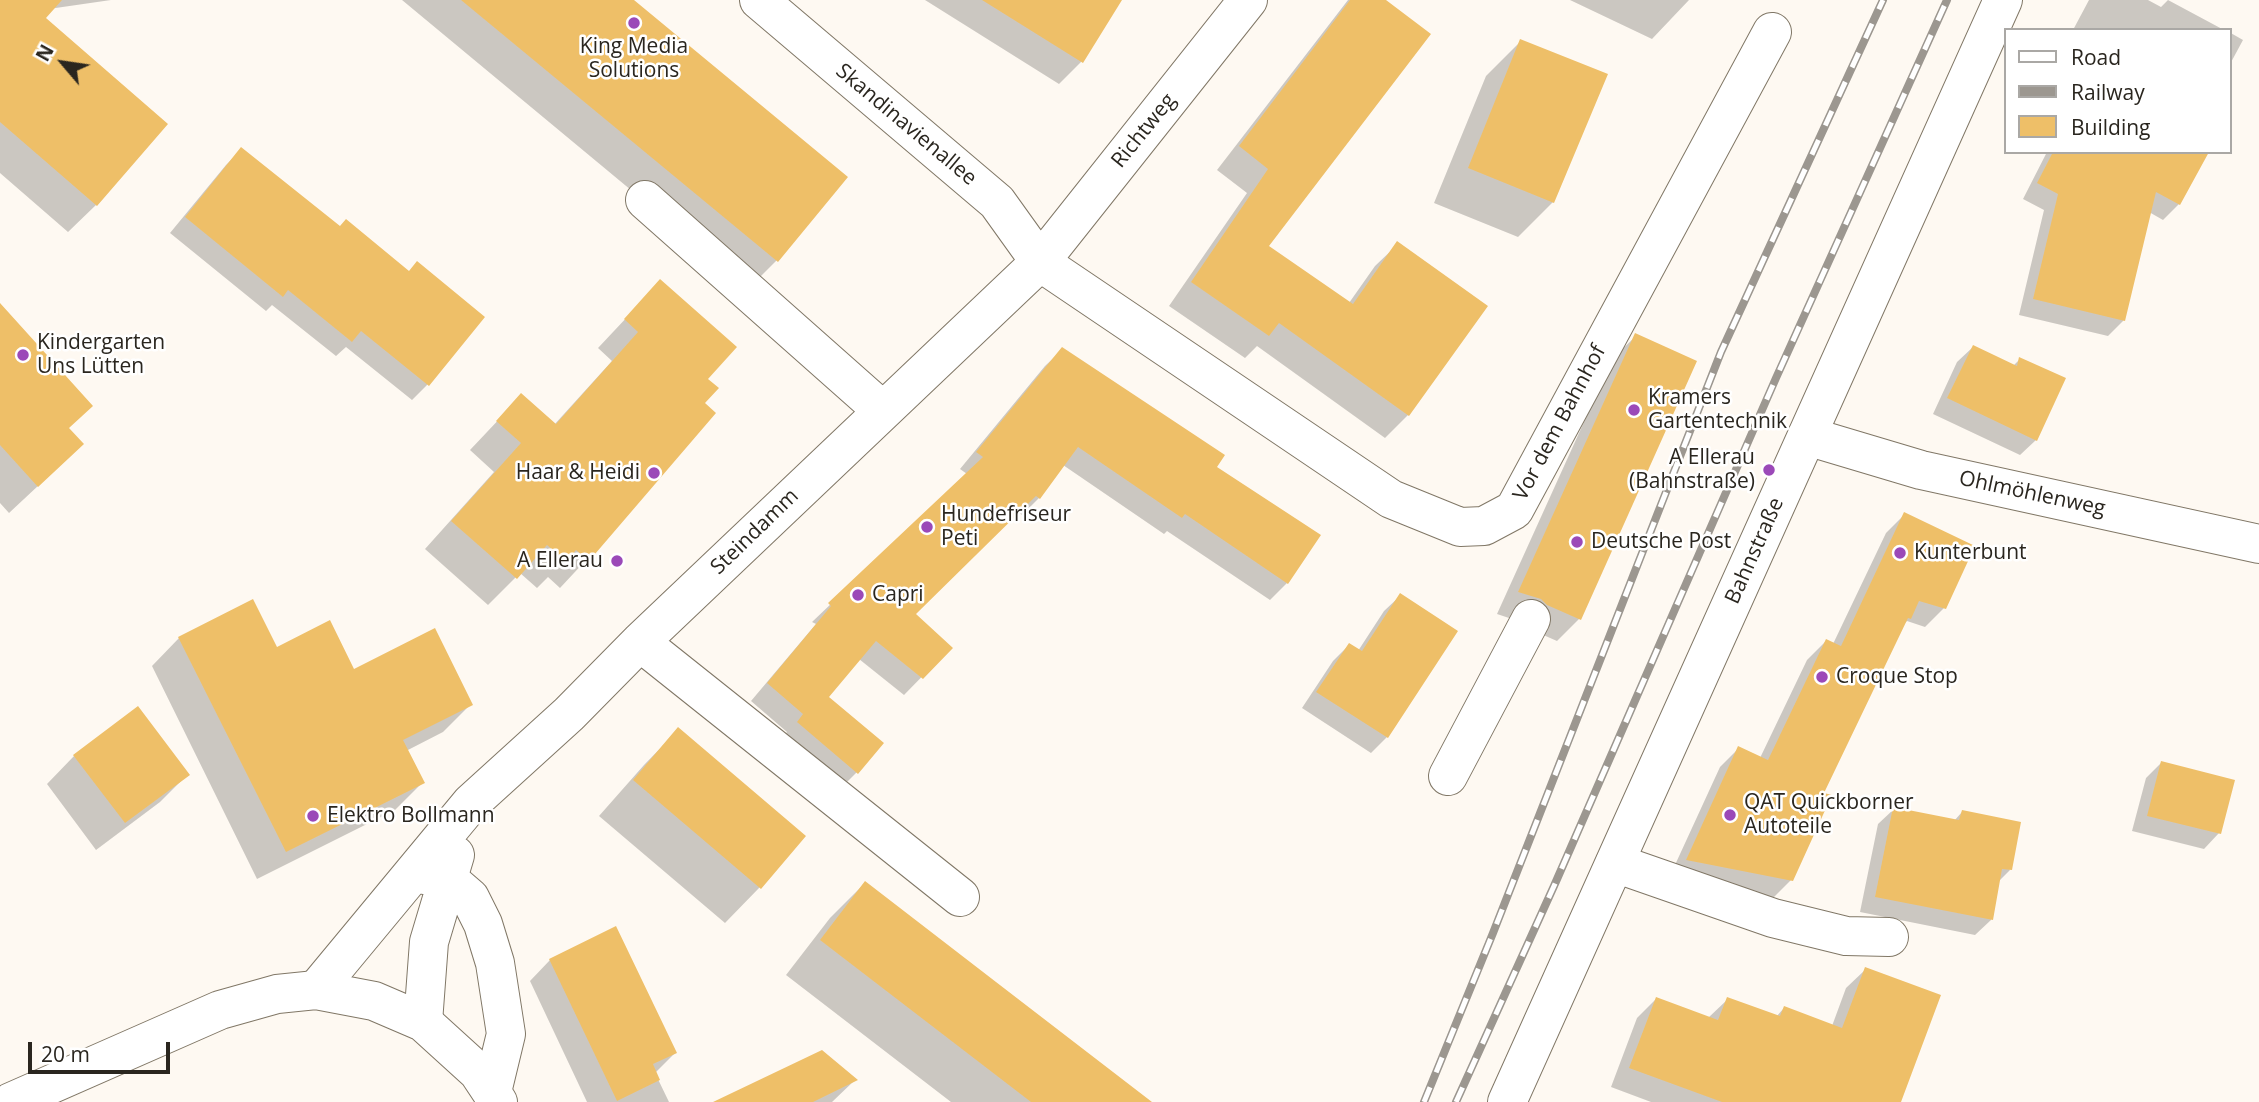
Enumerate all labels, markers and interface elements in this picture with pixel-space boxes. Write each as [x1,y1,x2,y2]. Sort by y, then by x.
marker: King Media Solutions [626,15,642,31]
north arrow [28,28,98,98]
legend [2004,28,2231,154]
place label: King Media Solutions [580,34,688,84]
text: N [30,40,60,66]
text: Road [2071,43,2121,71]
street label: Skandinavienallee [830,59,982,191]
text: Railway [2071,78,2145,106]
street label: Richtweg [1106,89,1182,173]
text: Building [2071,113,2150,141]
place label: Kindergarten Uns Lütten [37,330,165,380]
street label: Vor dem Bahnhof [1508,341,1612,505]
marker: Kindergarten Uns Lütten [15,347,31,363]
place label: Kramers Gartentechnik [1648,385,1787,435]
marker: Kramers Gartentechnik [1626,402,1642,418]
place label: A Ellerau (Bahnstraße) [1629,445,1755,495]
place label: Haar & Heidi [516,460,640,486]
marker: A Ellerau (Bahnstraße) [1761,462,1777,478]
marker: Haar & Heidi [646,465,662,481]
street label: Ohlmöhlenweg [1957,466,2107,522]
street label: Steindamm [706,484,804,580]
street label: Bahnstraße [1720,494,1790,608]
place label: Hundefriseur Peti [941,502,1071,552]
marker: Hundefriseur Peti [919,519,935,535]
place label: Deutsche Post [1591,529,1731,555]
marker: Deutsche Post [1569,534,1585,550]
place label: Kunterbunt [1914,540,2027,566]
marker: Kunterbunt [1892,545,1908,561]
place label: A Ellerau [517,548,603,574]
marker: A Ellerau [609,553,625,569]
place label: Capri [872,582,924,608]
marker: Capri [850,587,866,603]
place label: Croque Stop [1836,664,1958,690]
marker: Croque Stop [1814,669,1830,685]
place label: QAT Quickborner Autoteile [1744,790,1914,840]
place label: Elektro Bollmann [327,803,495,829]
marker: QAT Quickborner Autoteile [1722,807,1738,823]
marker: Elektro Bollmann [305,808,321,824]
scale bar [32,1028,173,1072]
text: 20 m [41,1040,90,1068]

